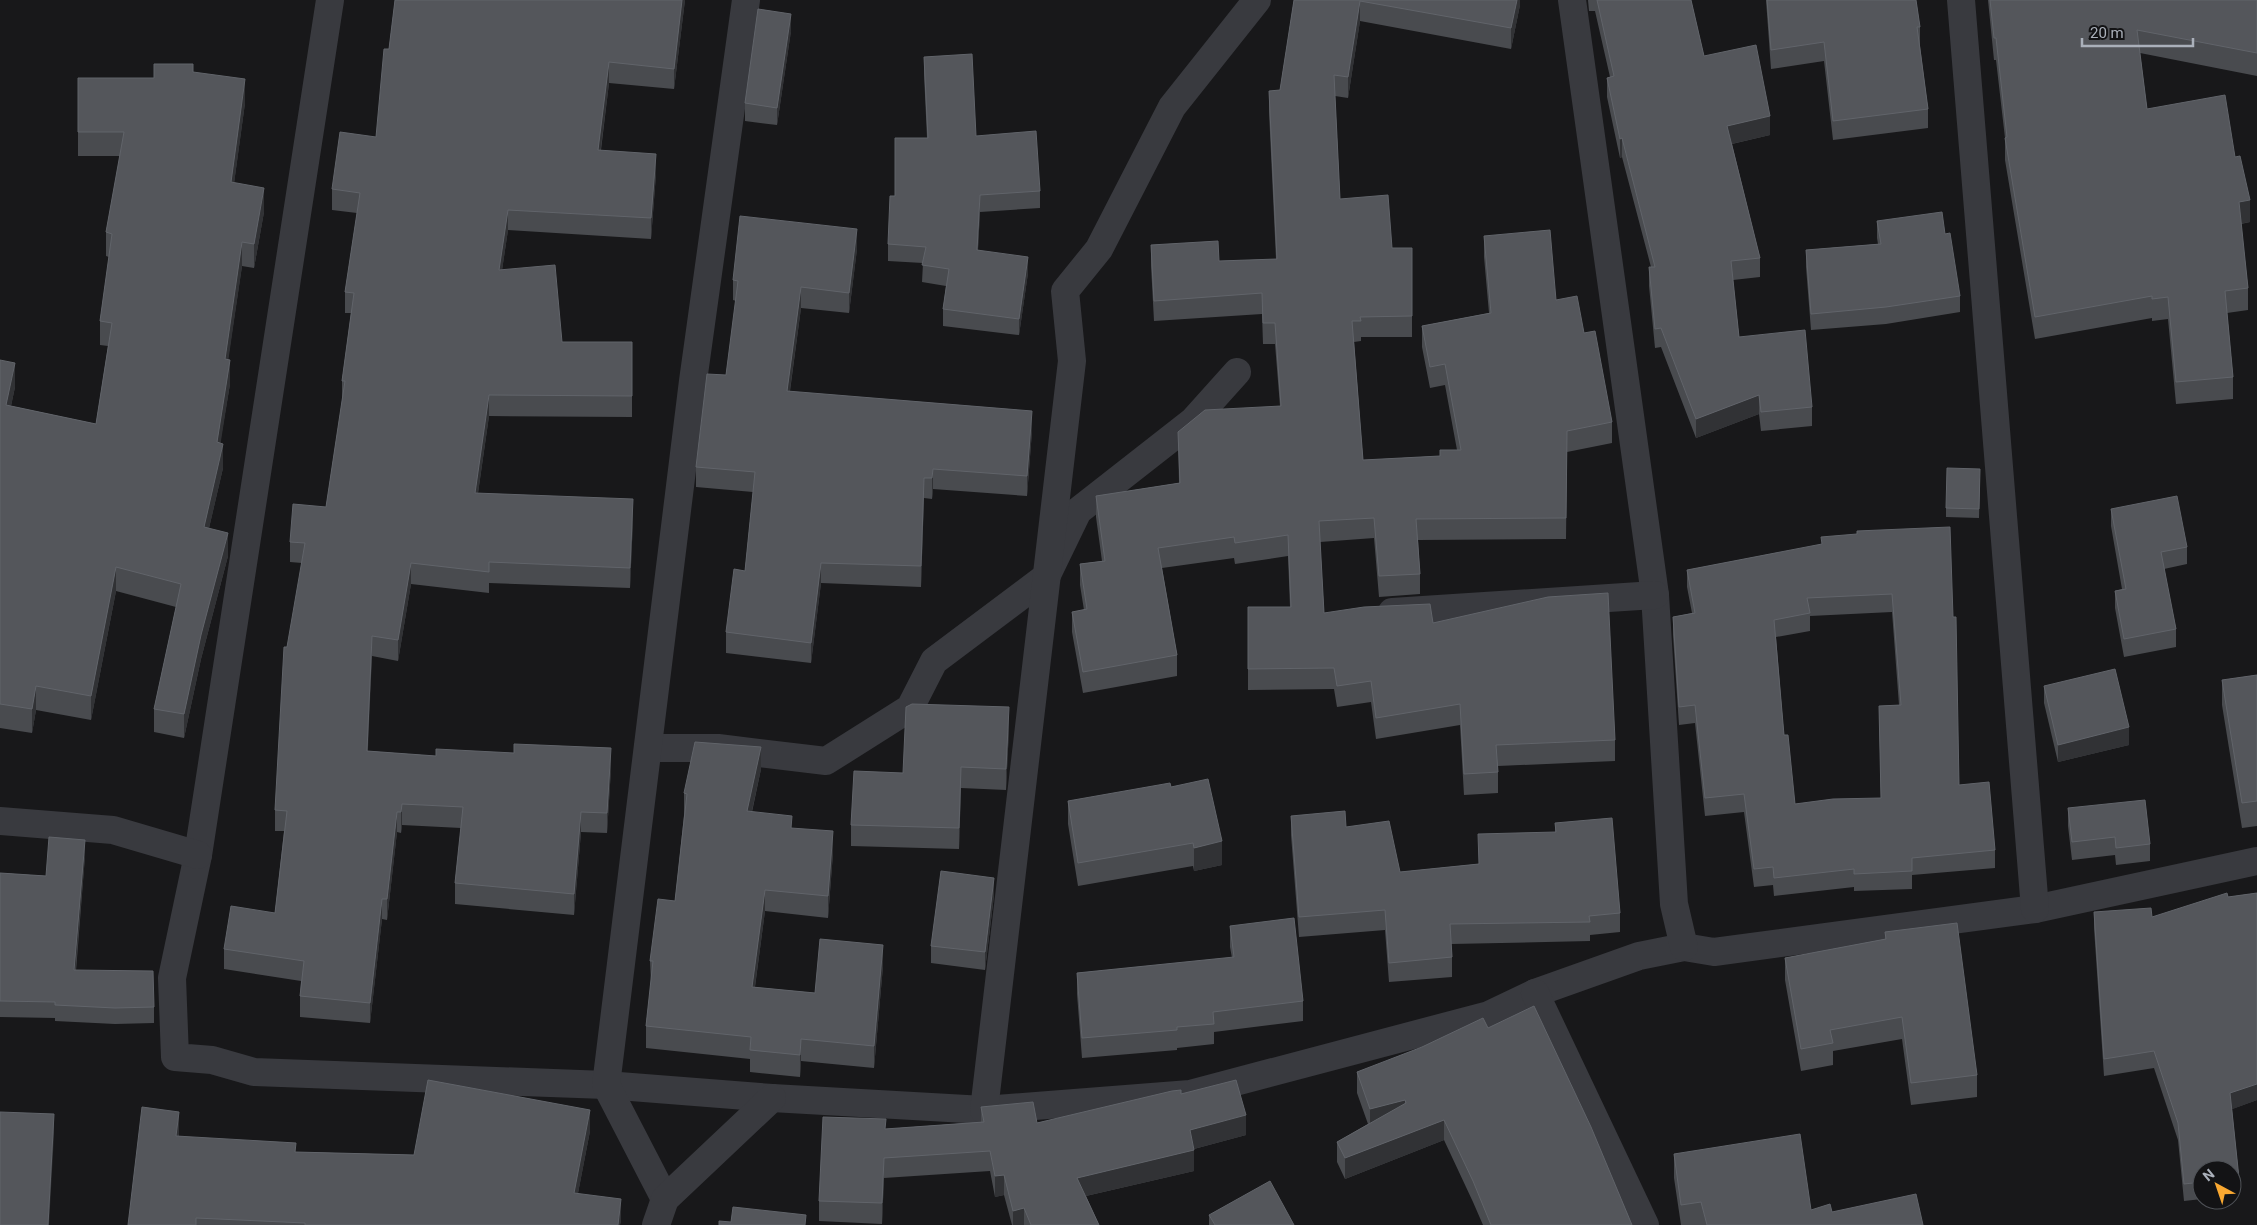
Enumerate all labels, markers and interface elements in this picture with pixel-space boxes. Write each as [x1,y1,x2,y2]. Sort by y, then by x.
scale bar [2082,15,2193,47]
text: 20 m [2090,24,2124,42]
north arrow [2192,1160,2242,1210]
text: N [2200,1166,2218,1184]

